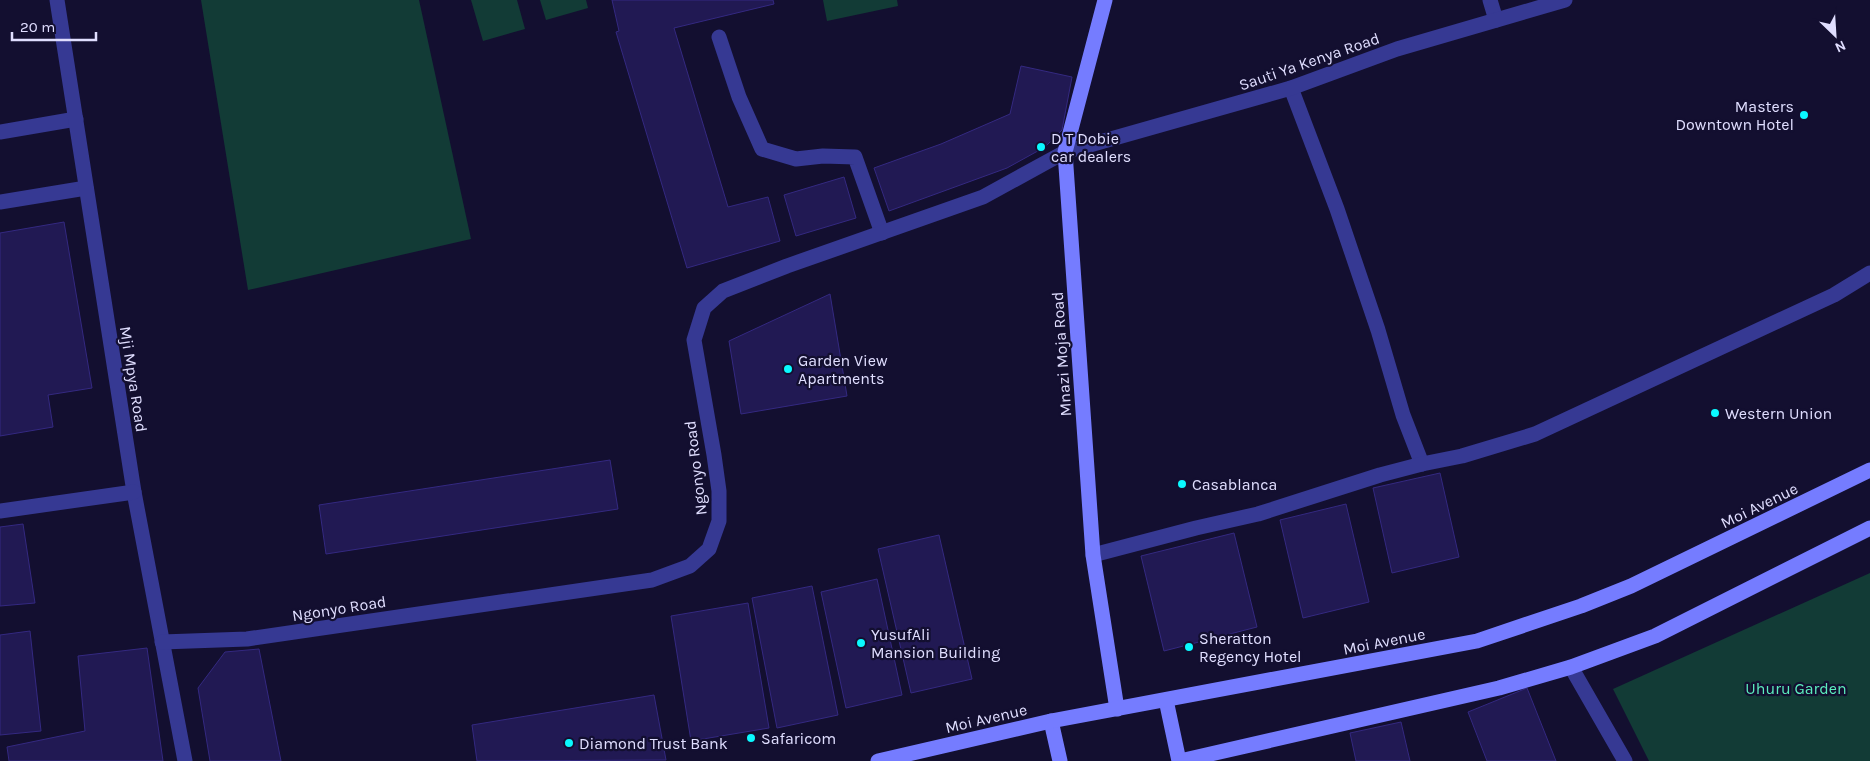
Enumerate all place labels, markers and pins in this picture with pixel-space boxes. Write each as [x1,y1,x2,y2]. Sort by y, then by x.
place label: Masters Downtown Hotel [1675,97,1794,134]
marker: Masters Downtown Hotel [1798,109,1810,121]
place label: D T Dobie car dealers [1051,129,1131,166]
marker: D T Dobie car dealers [1035,141,1047,153]
place label: Garden View Apartments [798,351,888,388]
marker: Garden View Apartments [782,363,794,375]
place label: Western Union [1725,404,1832,423]
marker: Western Union [1709,407,1721,419]
place label: Casablanca [1192,475,1277,494]
marker: Casablanca [1176,478,1188,490]
place label: YusufAli Mansion Building [871,625,1000,662]
place label: Sheratton Regency Hotel [1199,629,1302,666]
marker: YusufAli Mansion Building [855,637,867,649]
marker: Sheratton Regency Hotel [1183,641,1195,653]
place label: Safaricom [761,729,836,748]
marker: Safaricom [745,732,757,744]
place label: Diamond Trust Bank [579,734,728,753]
marker: Diamond Trust Bank [563,737,575,749]

